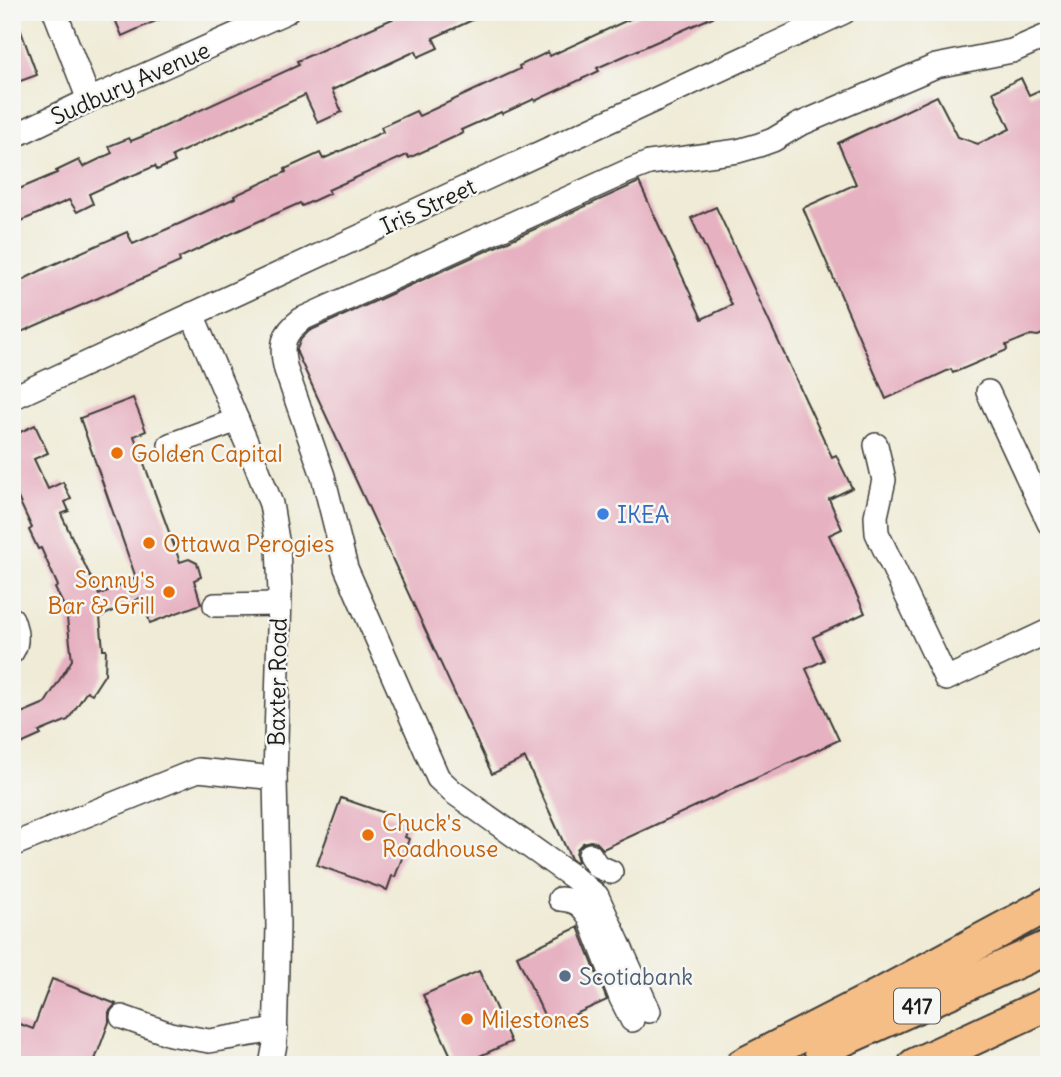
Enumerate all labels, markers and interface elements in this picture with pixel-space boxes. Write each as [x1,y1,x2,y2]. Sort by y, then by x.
street label: Sudbury Avenue [46,35,214,131]
street label: Iris Street [376,171,480,241]
place label: Golden Capital [131,439,283,468]
marker: Golden Capital [109,445,125,461]
place label: IKEA [617,500,669,529]
marker: IKEA [595,506,611,522]
place label: Ottawa Perogies [163,529,334,558]
marker: Ottawa Perogies [141,535,157,551]
place label: Sonny's Bar & Grill [47,565,155,620]
marker: Sonny's Bar & Grill [161,584,177,600]
street label: Baxter Road [261,618,293,746]
place label: Chuck's Roadhouse [382,808,498,863]
marker: Chuck's Roadhouse [360,827,376,843]
place label: Scotiabank [579,962,693,991]
marker: Scotiabank [557,968,573,984]
road number: 417 [894,988,940,1024]
place label: Milestones [481,1005,590,1034]
marker: Milestones [459,1011,475,1027]

